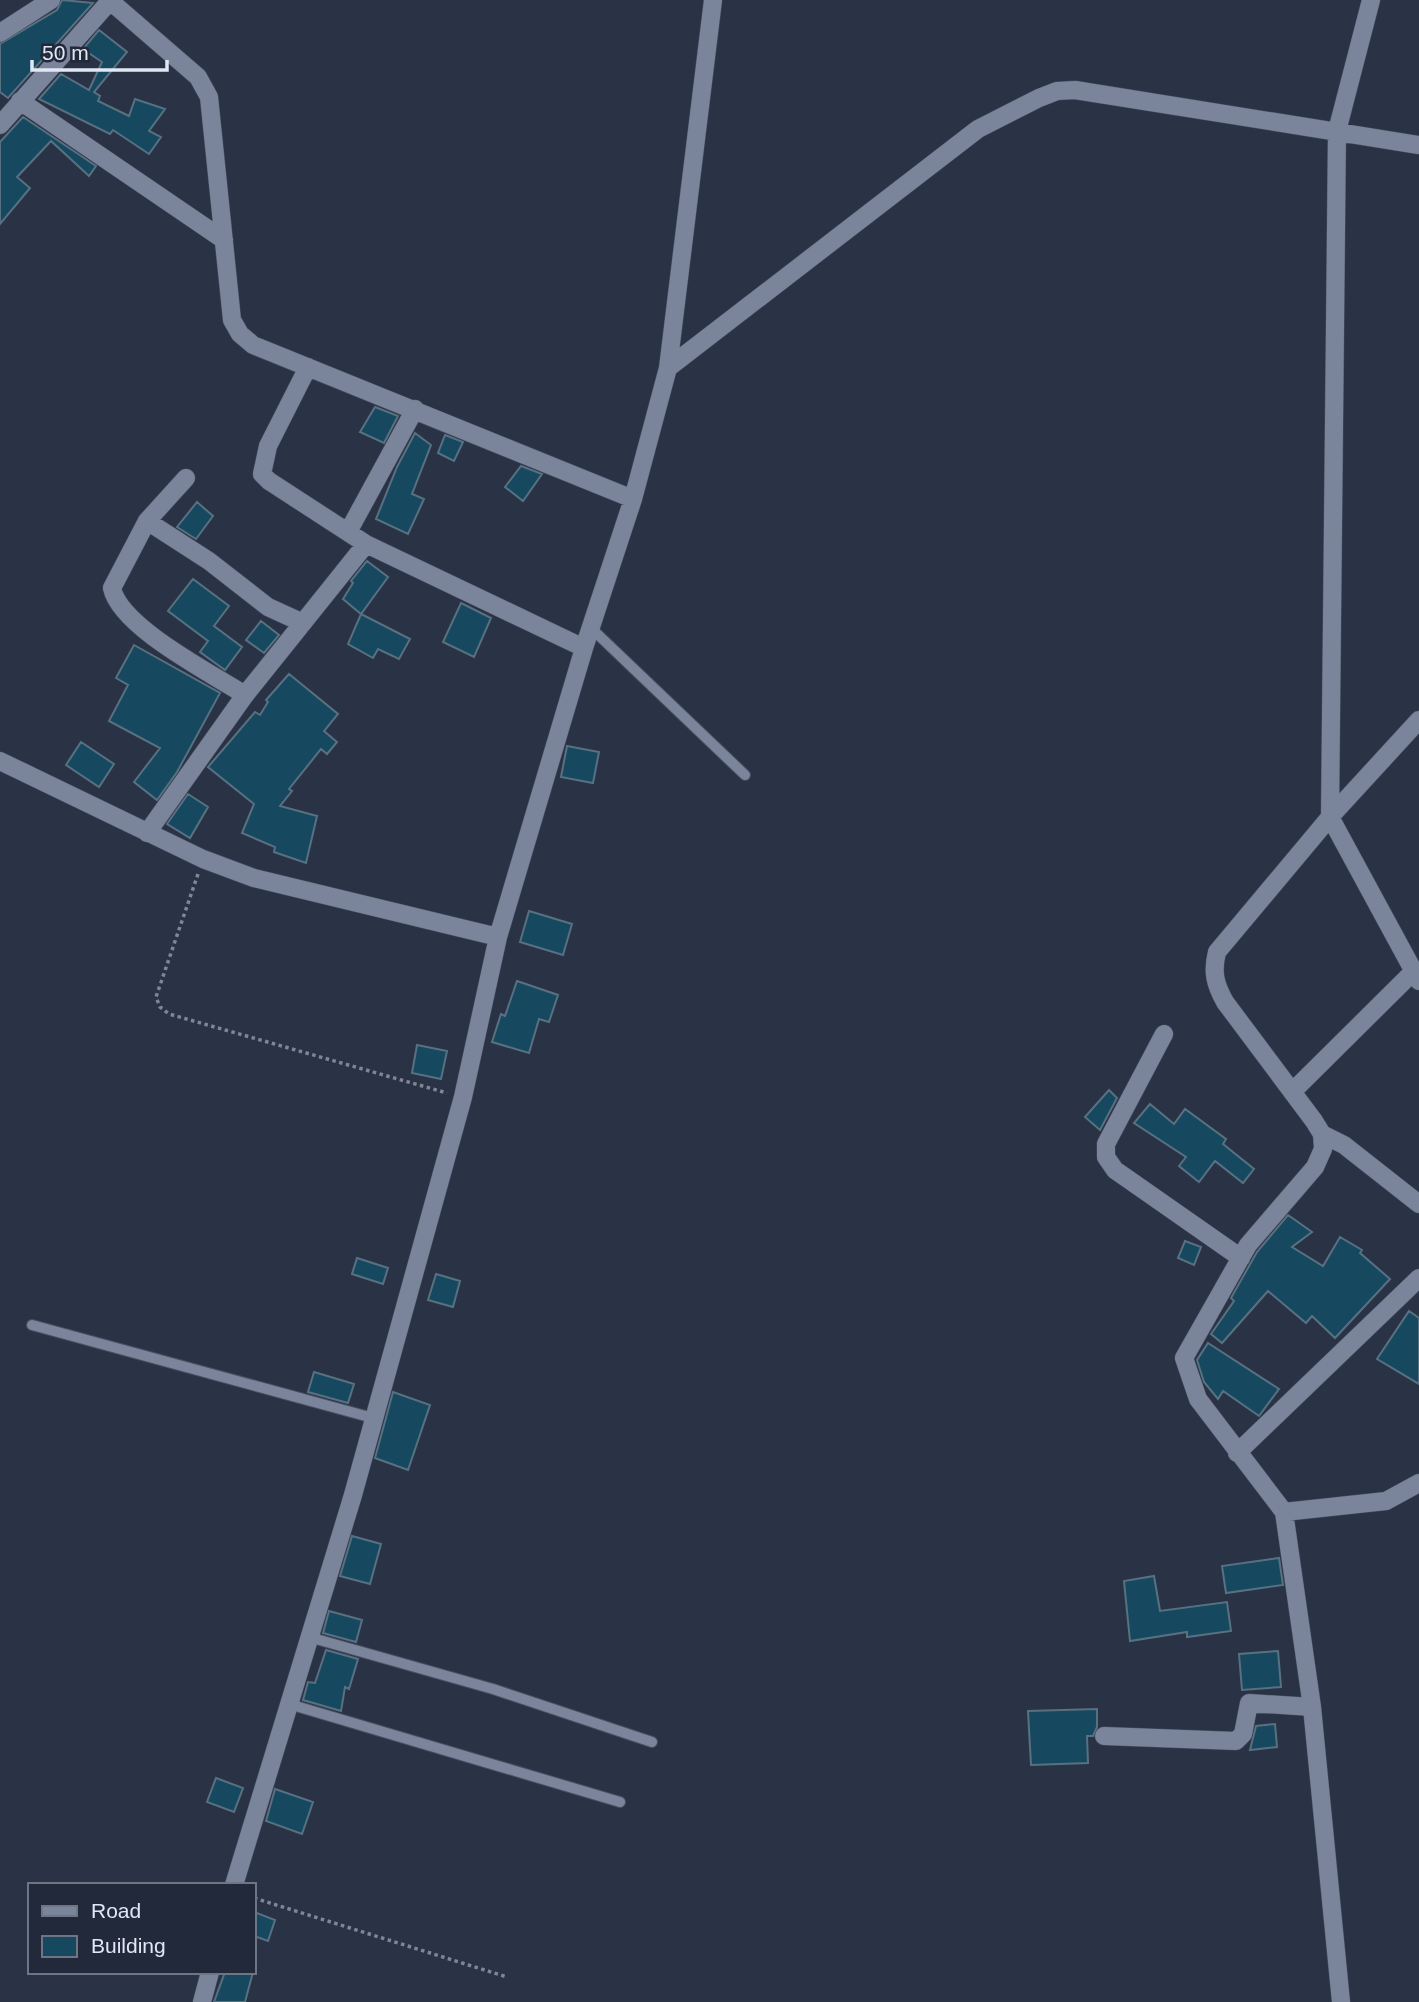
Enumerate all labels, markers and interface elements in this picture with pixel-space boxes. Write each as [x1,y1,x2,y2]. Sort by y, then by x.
scale bar [32,28,166,72]
text: 50 m [42,41,89,64]
legend [28,1883,256,1974]
text: Road [91,1899,141,1922]
text: Building [91,1934,166,1957]

